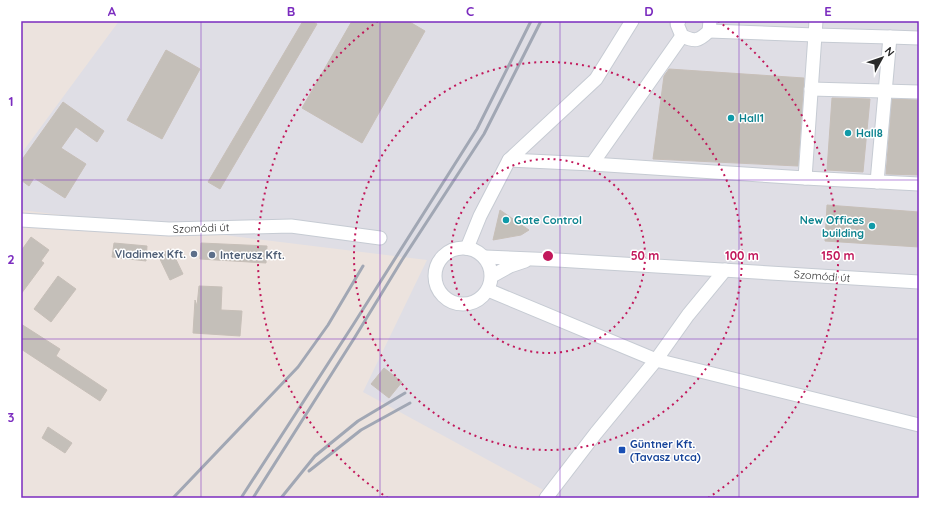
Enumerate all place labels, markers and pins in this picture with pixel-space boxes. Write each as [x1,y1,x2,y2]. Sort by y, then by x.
place label: Hall1 [739,111,764,125]
marker: Hall1 [726,113,736,123]
place label: Hall8 [856,126,883,140]
marker: Hall8 [843,128,853,138]
place label: Gate Control [514,213,582,227]
place label: New Offices building [800,213,864,240]
marker: Gate Control [501,215,511,225]
marker: New Offices building [867,221,877,231]
place label: Vladimex Kft. [115,247,186,261]
place label: Interusz Kft. [220,248,285,262]
marker: Vladimex Kft. [189,249,199,259]
centre of rings [541,249,555,263]
marker: Interusz Kft. [207,250,217,260]
place label: Güntner Kft. (Tavasz utca) [630,437,701,464]
marker: Güntner Kft. (Tavasz utca) [617,445,627,455]

